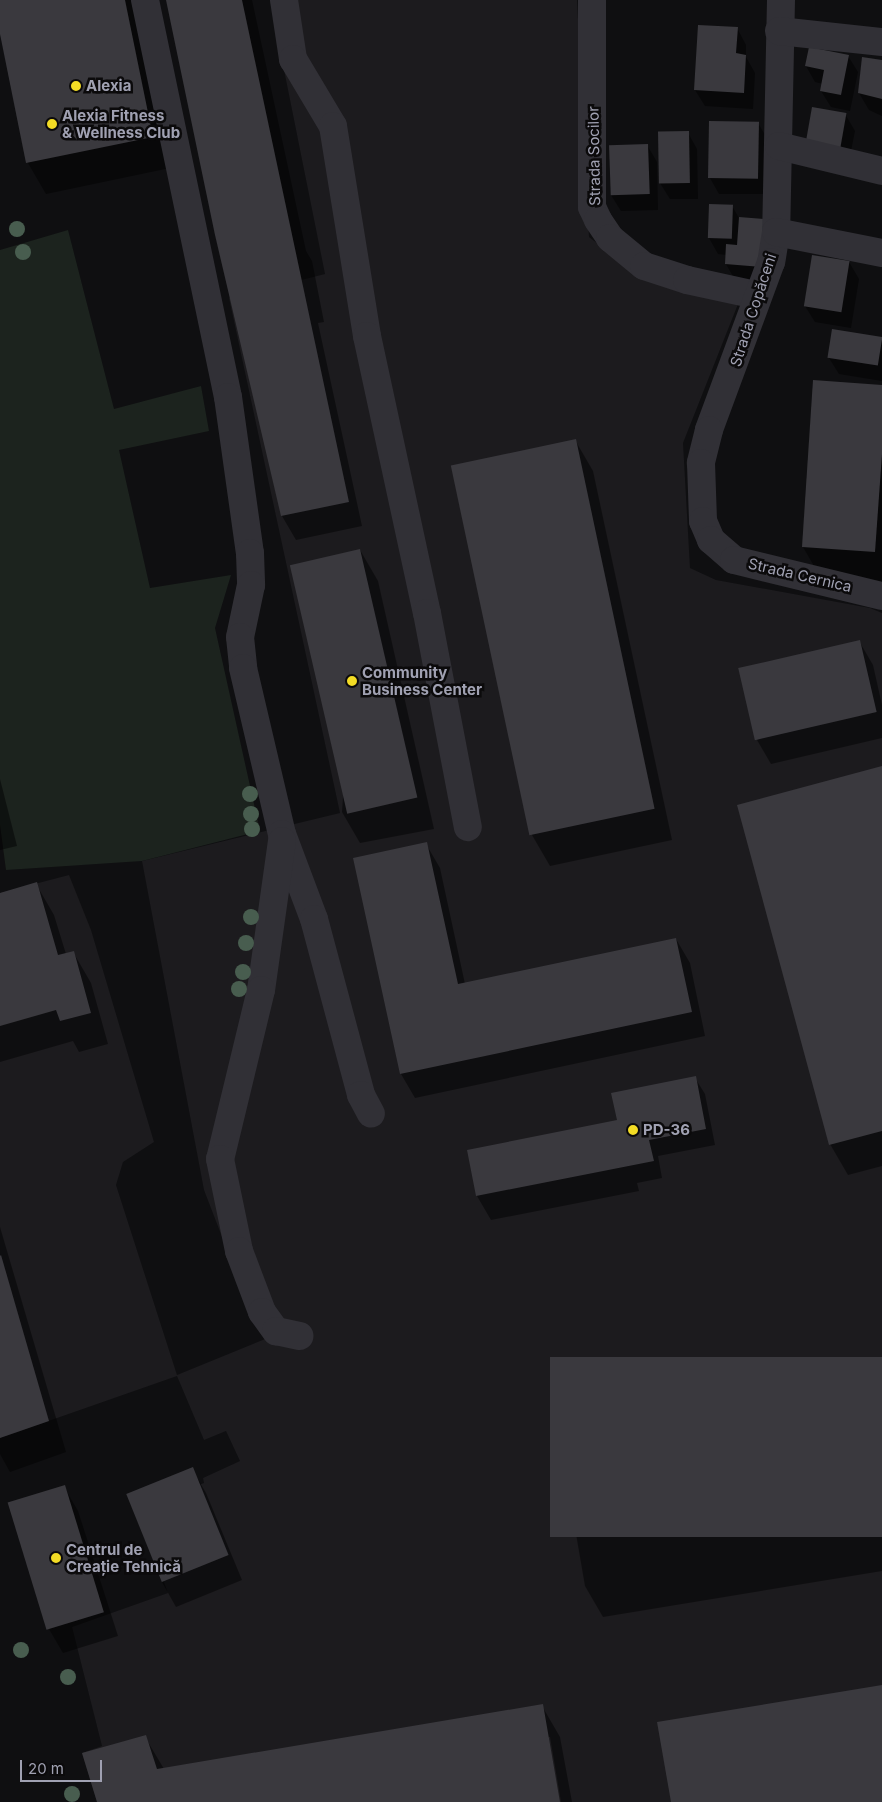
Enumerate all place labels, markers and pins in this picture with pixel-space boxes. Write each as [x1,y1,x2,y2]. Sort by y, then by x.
place label: Alexia [86,77,131,95]
marker: Alexia [70,80,82,92]
place label: Alexia Fitness & Wellness Club [62,106,180,141]
marker: Alexia Fitness & Wellness Club [46,118,58,130]
place label: Community Business Center [362,663,482,698]
marker: Community Business Center [346,675,358,687]
place label: PD-36 [643,1121,690,1139]
marker: PD-36 [627,1124,639,1136]
place label: Centrul de Creație Tehnică [66,1540,181,1575]
marker: Centrul de Creație Tehnică [50,1552,62,1564]

